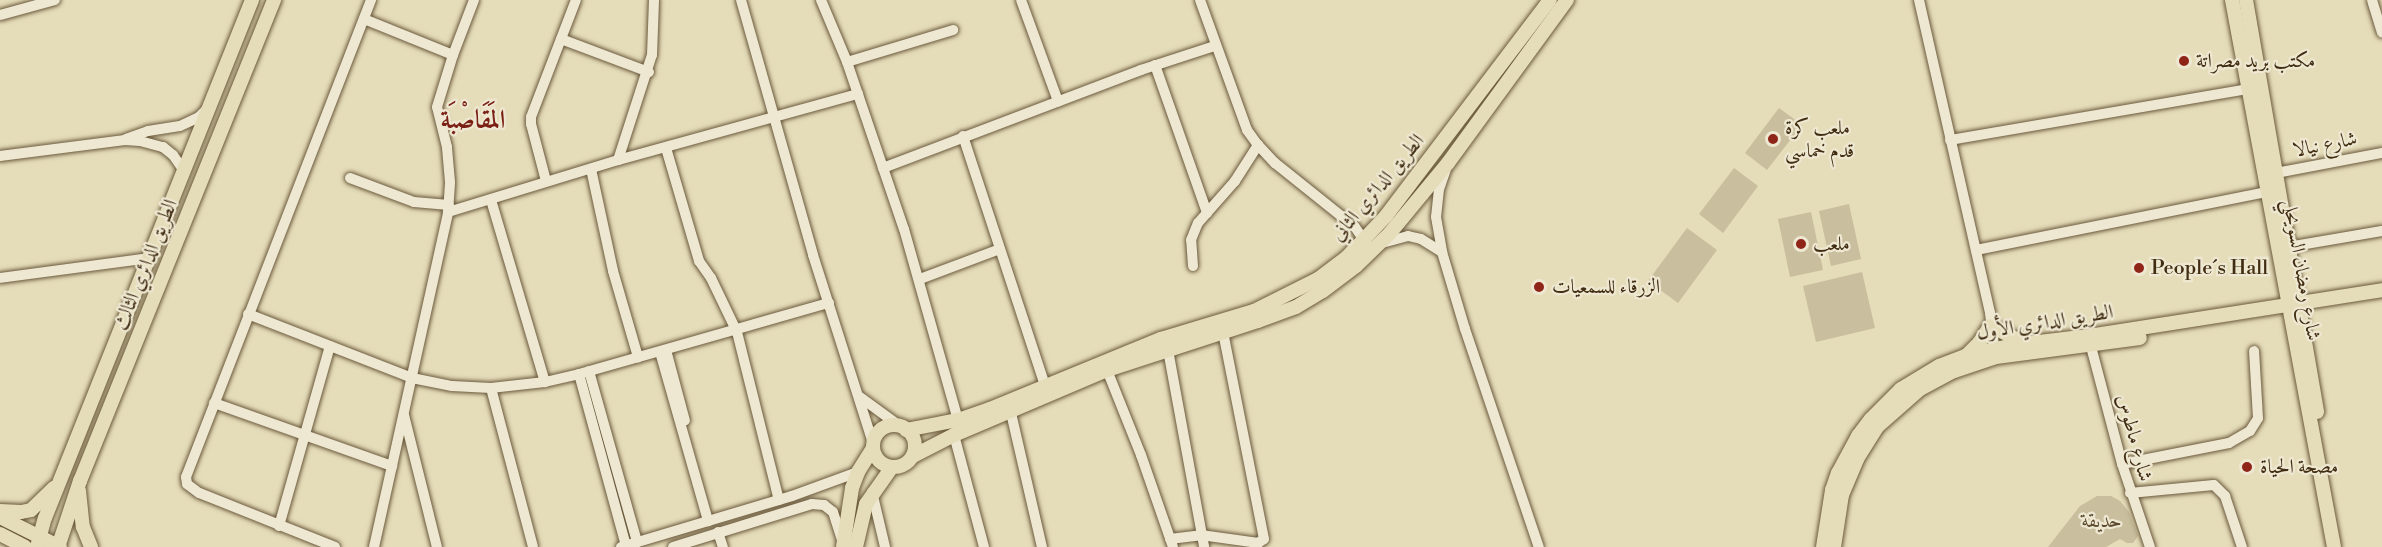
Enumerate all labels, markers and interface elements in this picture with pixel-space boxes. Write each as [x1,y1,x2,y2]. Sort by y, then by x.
place label: مكتب بريد مصراتة [2196,49,2315,73]
marker: مكتب بريد مصراتة [2177,54,2191,68]
district label: المَقَاصْبَة [441,105,505,137]
place label: ملعب كرة قدم خماسي [1785,116,1854,163]
street label: شارع نيالا [2291,127,2359,163]
street label: الطريق الدائري الثاني [1326,129,1430,247]
marker: ملعب كرة قدم خماسي [1766,132,1780,146]
street label: الطريق الدائري الثالث [109,196,183,334]
street label: شارع رمضان السويحلي [2277,197,2325,343]
place label: ملعب [1813,232,1850,256]
marker: ملعب [1794,237,1808,251]
place label: People´s Hall [2151,256,2268,280]
marker: People´s Hall [2132,261,2146,275]
place label: الزرقاء للسمعيات [1552,275,1660,299]
marker: الزرقاء للسمعيات [1530,278,1548,296]
street label: الطريق الدائري الأول [1975,300,2115,346]
street label: شارع ماطوس [2111,392,2157,484]
place label: مصحة الحياة [2260,455,2338,479]
marker: مصحة الحياة [2238,458,2256,476]
park label: حديقة [2082,509,2122,533]

